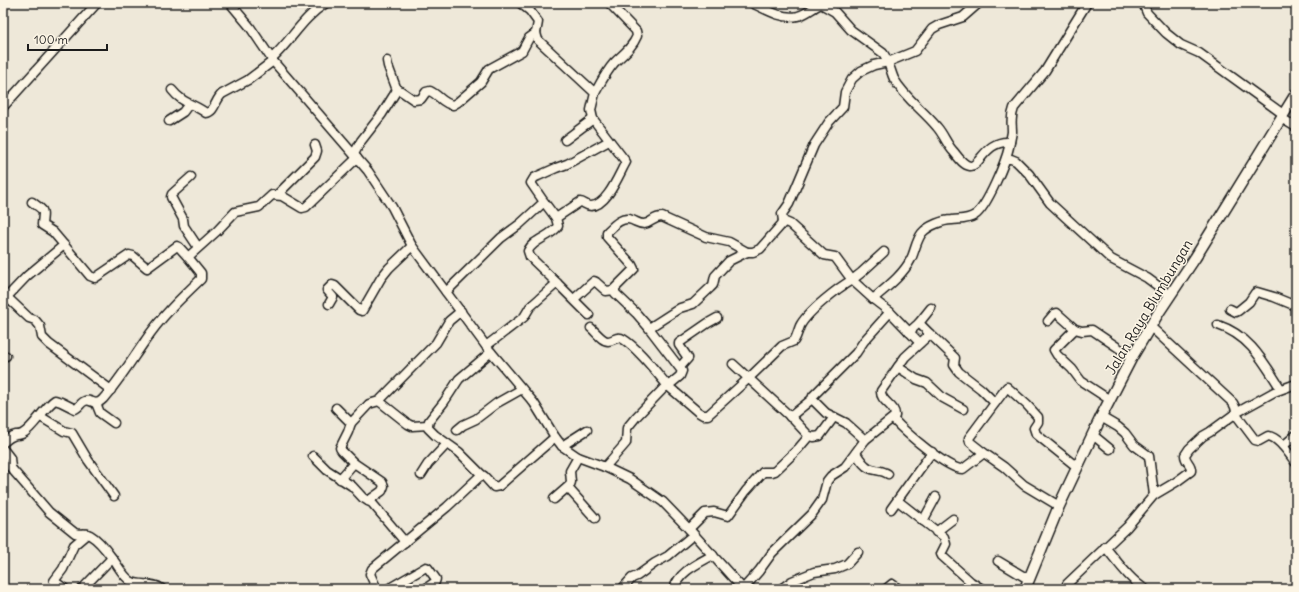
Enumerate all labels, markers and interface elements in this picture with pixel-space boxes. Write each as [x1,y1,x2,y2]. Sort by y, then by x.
scale bar [28,26,107,52]
text: 100 m [34,32,68,47]
street label: Jalan Raya Blumbungan [1102,236,1196,378]

